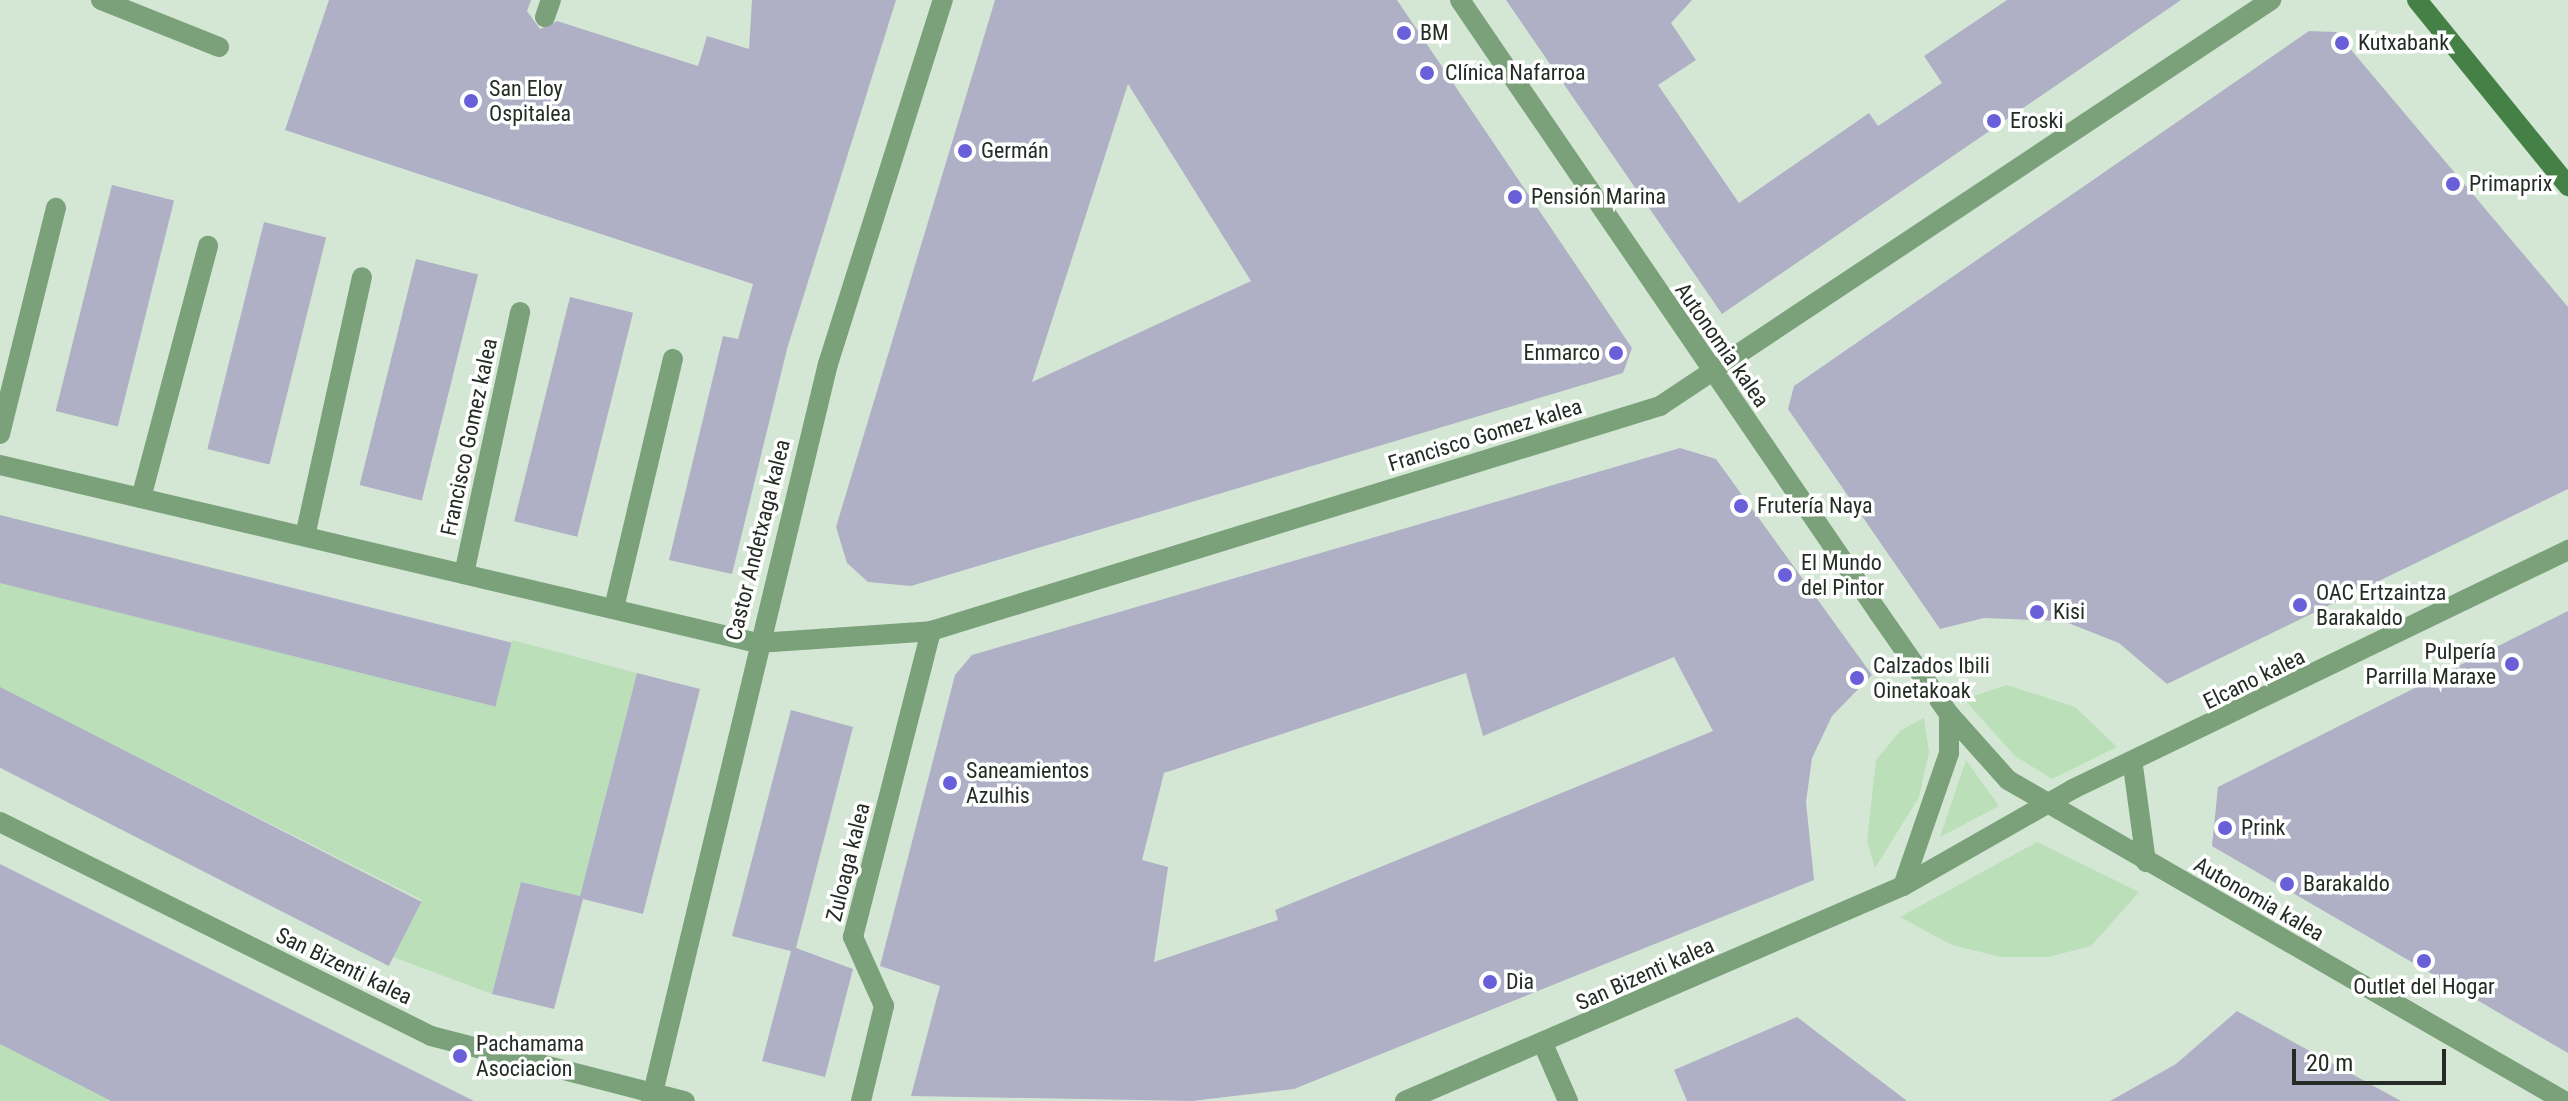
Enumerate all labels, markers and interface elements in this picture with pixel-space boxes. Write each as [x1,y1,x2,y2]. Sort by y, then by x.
place label: BM [1420,20,1449,46]
marker: BM [1395,24,1413,42]
place label: Kutxabank [2358,30,2449,56]
marker: Kutxabank [2333,34,2351,52]
place label: Clínica Nafarroa [1445,60,1586,86]
marker: Clínica Nafarroa [1416,62,1438,84]
place label: San Eloy Ospitalea [489,75,571,126]
marker: San Eloy Ospitalea [460,90,482,112]
place label: Eroski [2010,108,2063,134]
marker: Eroski [1985,112,2003,130]
place label: Germán [981,138,1049,164]
marker: Germán [956,142,974,160]
place label: Primaprix [2469,171,2552,197]
marker: Primaprix [2444,175,2462,193]
place label: Pensión Marina [1531,184,1666,210]
marker: Pensión Marina [1506,188,1524,206]
street label: Autonomia kalea [1669,278,1775,412]
street label: Francisco Gomez kalea [435,336,503,538]
place label: Enmarco [1524,340,1600,366]
marker: Enmarco [1607,344,1625,362]
street label: Francisco Gomez kalea [1385,393,1585,477]
street label: Castor Andetxaga kalea [720,437,796,643]
place label: Frutería Naya [1757,493,1872,519]
marker: Frutería Naya [1732,497,1750,515]
place label: El Mundo del Pintor [1801,549,1884,600]
marker: El Mundo del Pintor [1776,566,1794,584]
place label: OAC Ertzaintza Barakaldo [2316,579,2446,630]
marker: OAC Ertzaintza Barakaldo [2291,596,2309,614]
place label: Kisi [2053,599,2085,625]
marker: Kisi [2028,603,2046,621]
place label: Pulpería Parrilla Maraxe [2366,638,2496,690]
street label: Elcano kalea [2199,643,2309,715]
place label: Calzados Ibili Oinetakoak [1873,652,1990,704]
marker: Pulpería Parrilla Maraxe [2503,655,2521,673]
marker: Calzados Ibili Oinetakoak [1848,669,1866,687]
place label: Saneamientos Azulhis [966,757,1089,808]
marker: Saneamientos Azulhis [941,774,959,792]
street label: Zuloaga kalea [821,800,875,924]
place label: Prink [2241,815,2286,841]
marker: Prink [2216,819,2234,837]
street label: Autonomia kalea [2189,851,2329,947]
place label: Barakaldo [2303,871,2390,897]
marker: Barakaldo [2278,875,2296,893]
street label: San Bizenti kalea [272,922,416,1010]
street label: San Bizenti kalea [1572,932,1718,1016]
marker: Outlet del Hogar [2415,952,2433,970]
place label: Dia [1506,969,1534,995]
marker: Dia [1481,973,1499,991]
place label: Outlet del Hogar [2353,974,2495,1000]
place label: Pachamama Asociacion [476,1030,584,1082]
scale bar [2296,1033,2450,1083]
marker: Pachamama Asociacion [451,1047,469,1065]
text: 20 m [2306,1049,2353,1077]

